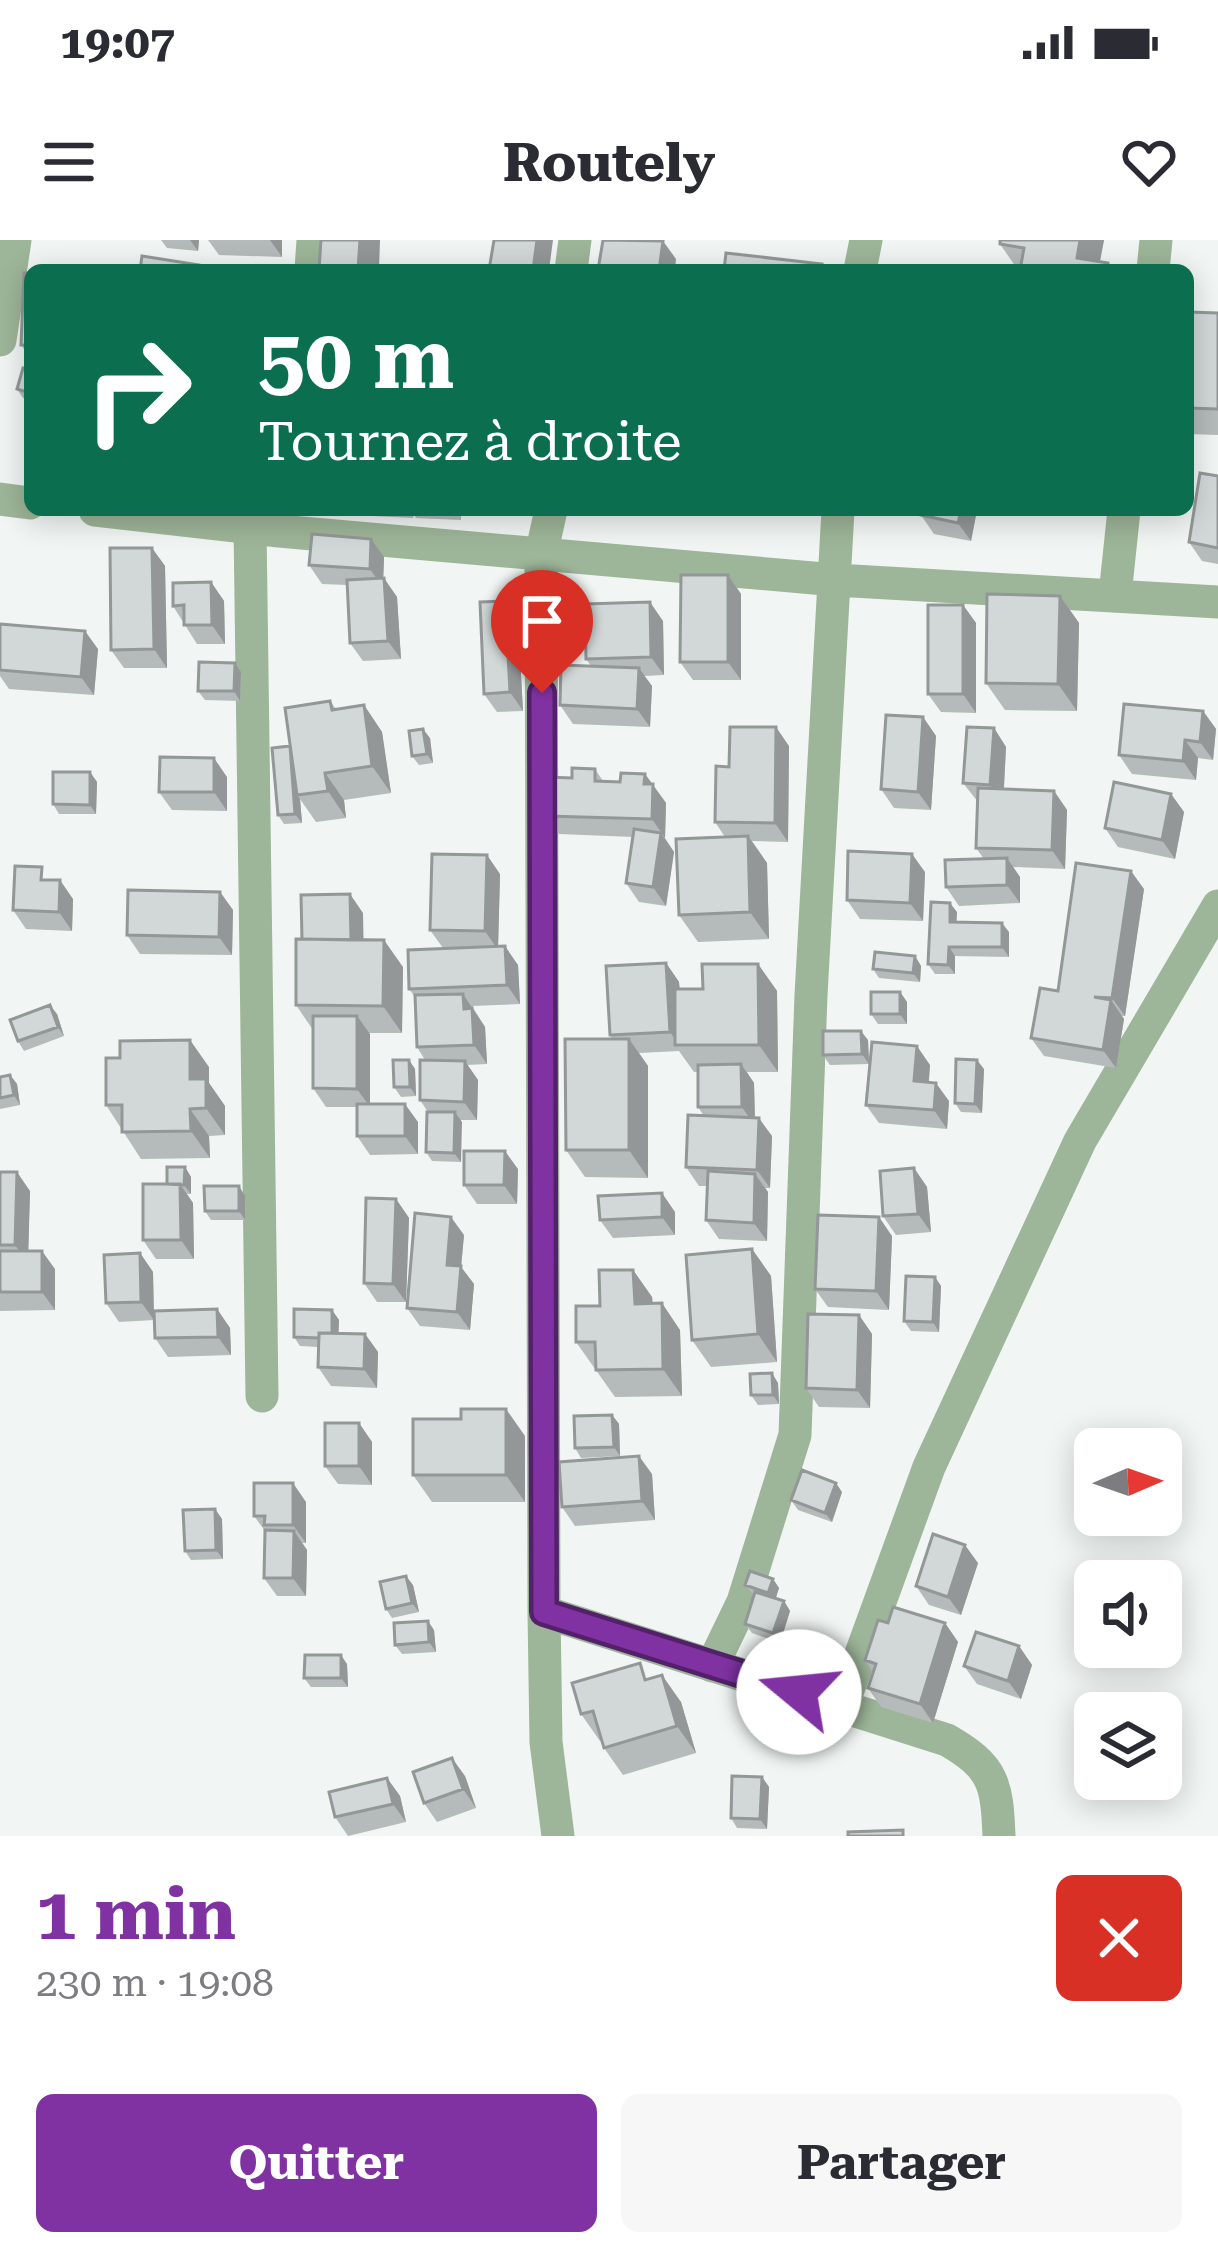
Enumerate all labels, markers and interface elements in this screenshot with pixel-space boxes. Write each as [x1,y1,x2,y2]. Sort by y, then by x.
text: 19:07 [60,16,175,69]
icon: menu [36,129,102,195]
icon: heart [1116,129,1182,195]
text: Routely [503,131,715,194]
text: 50 m [258,310,454,408]
icon: right [60,312,216,468]
text: Tournez à droite [258,410,682,473]
pin [491,570,593,693]
icon: arrive [509,588,575,654]
north arrow [1074,1428,1182,1536]
map controls [1074,1428,1182,1800]
button: sound [1074,1560,1182,1668]
position arrow [736,1629,862,1755]
button: layers [1074,1692,1182,1800]
text: 1 min [36,1872,236,1957]
button: close [1056,1875,1182,2001]
text: 230 m · 19:08 [36,1960,274,2006]
button: Quitter [36,2094,597,2232]
button: Partager [621,2094,1182,2232]

